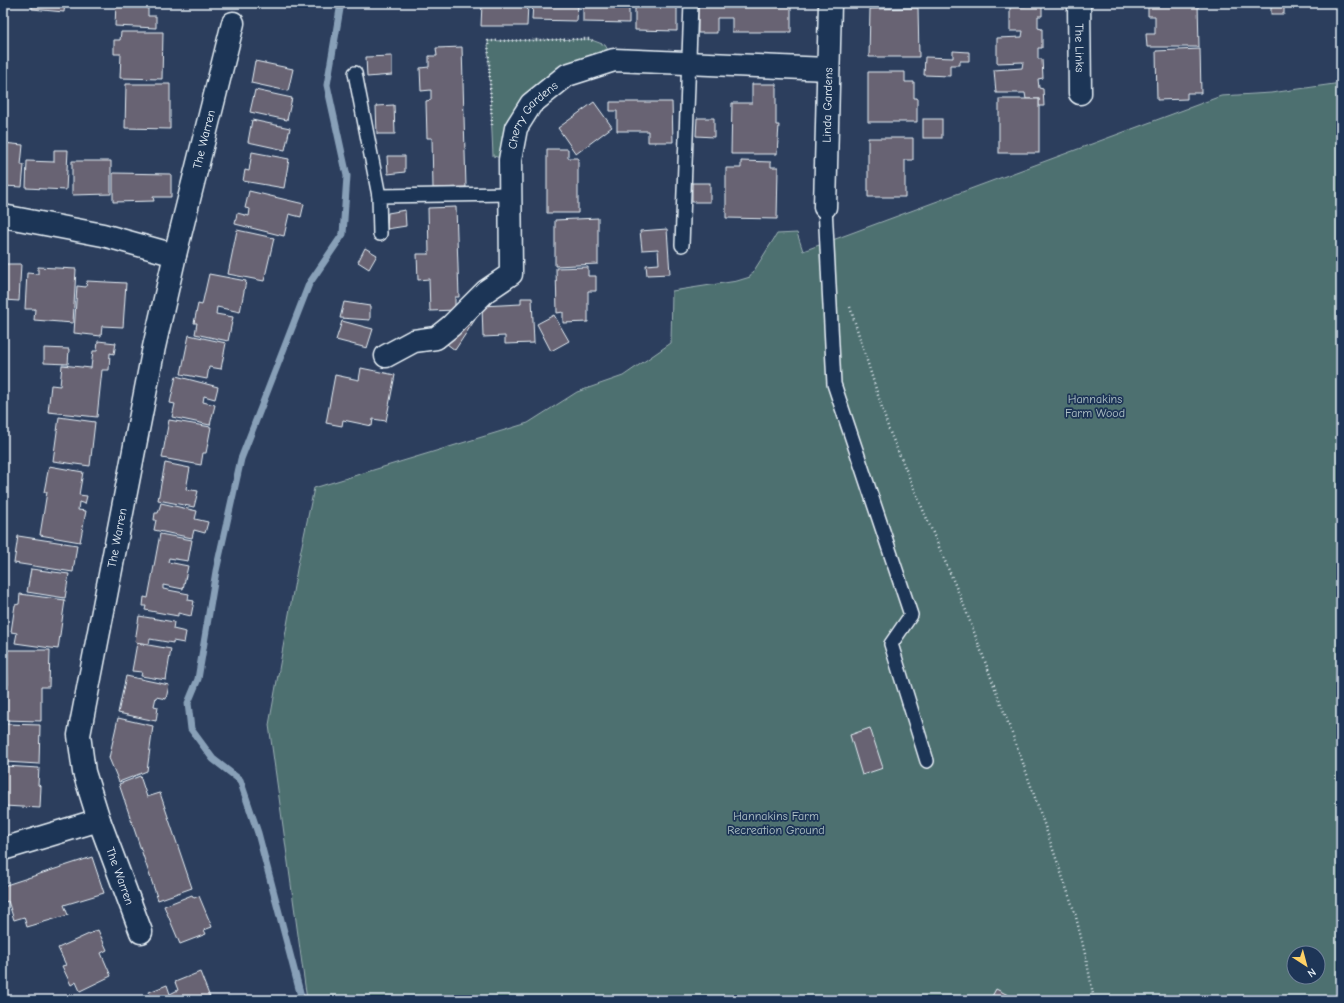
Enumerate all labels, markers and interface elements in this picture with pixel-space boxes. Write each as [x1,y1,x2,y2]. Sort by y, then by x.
street label: The Links [1072,23,1087,73]
street label: Linda Gardens [820,67,835,143]
street label: Cherry Gardens [505,78,560,150]
street label: The Warren [190,108,218,170]
park label: Hannakins Farm Wood [1065,392,1125,420]
street label: The Warren [104,507,130,569]
park label: Hannakins Farm Recreation Ground [727,809,825,837]
street label: The Warren [103,845,137,907]
north arrow [1286,945,1326,985]
text: N [1305,965,1318,980]

